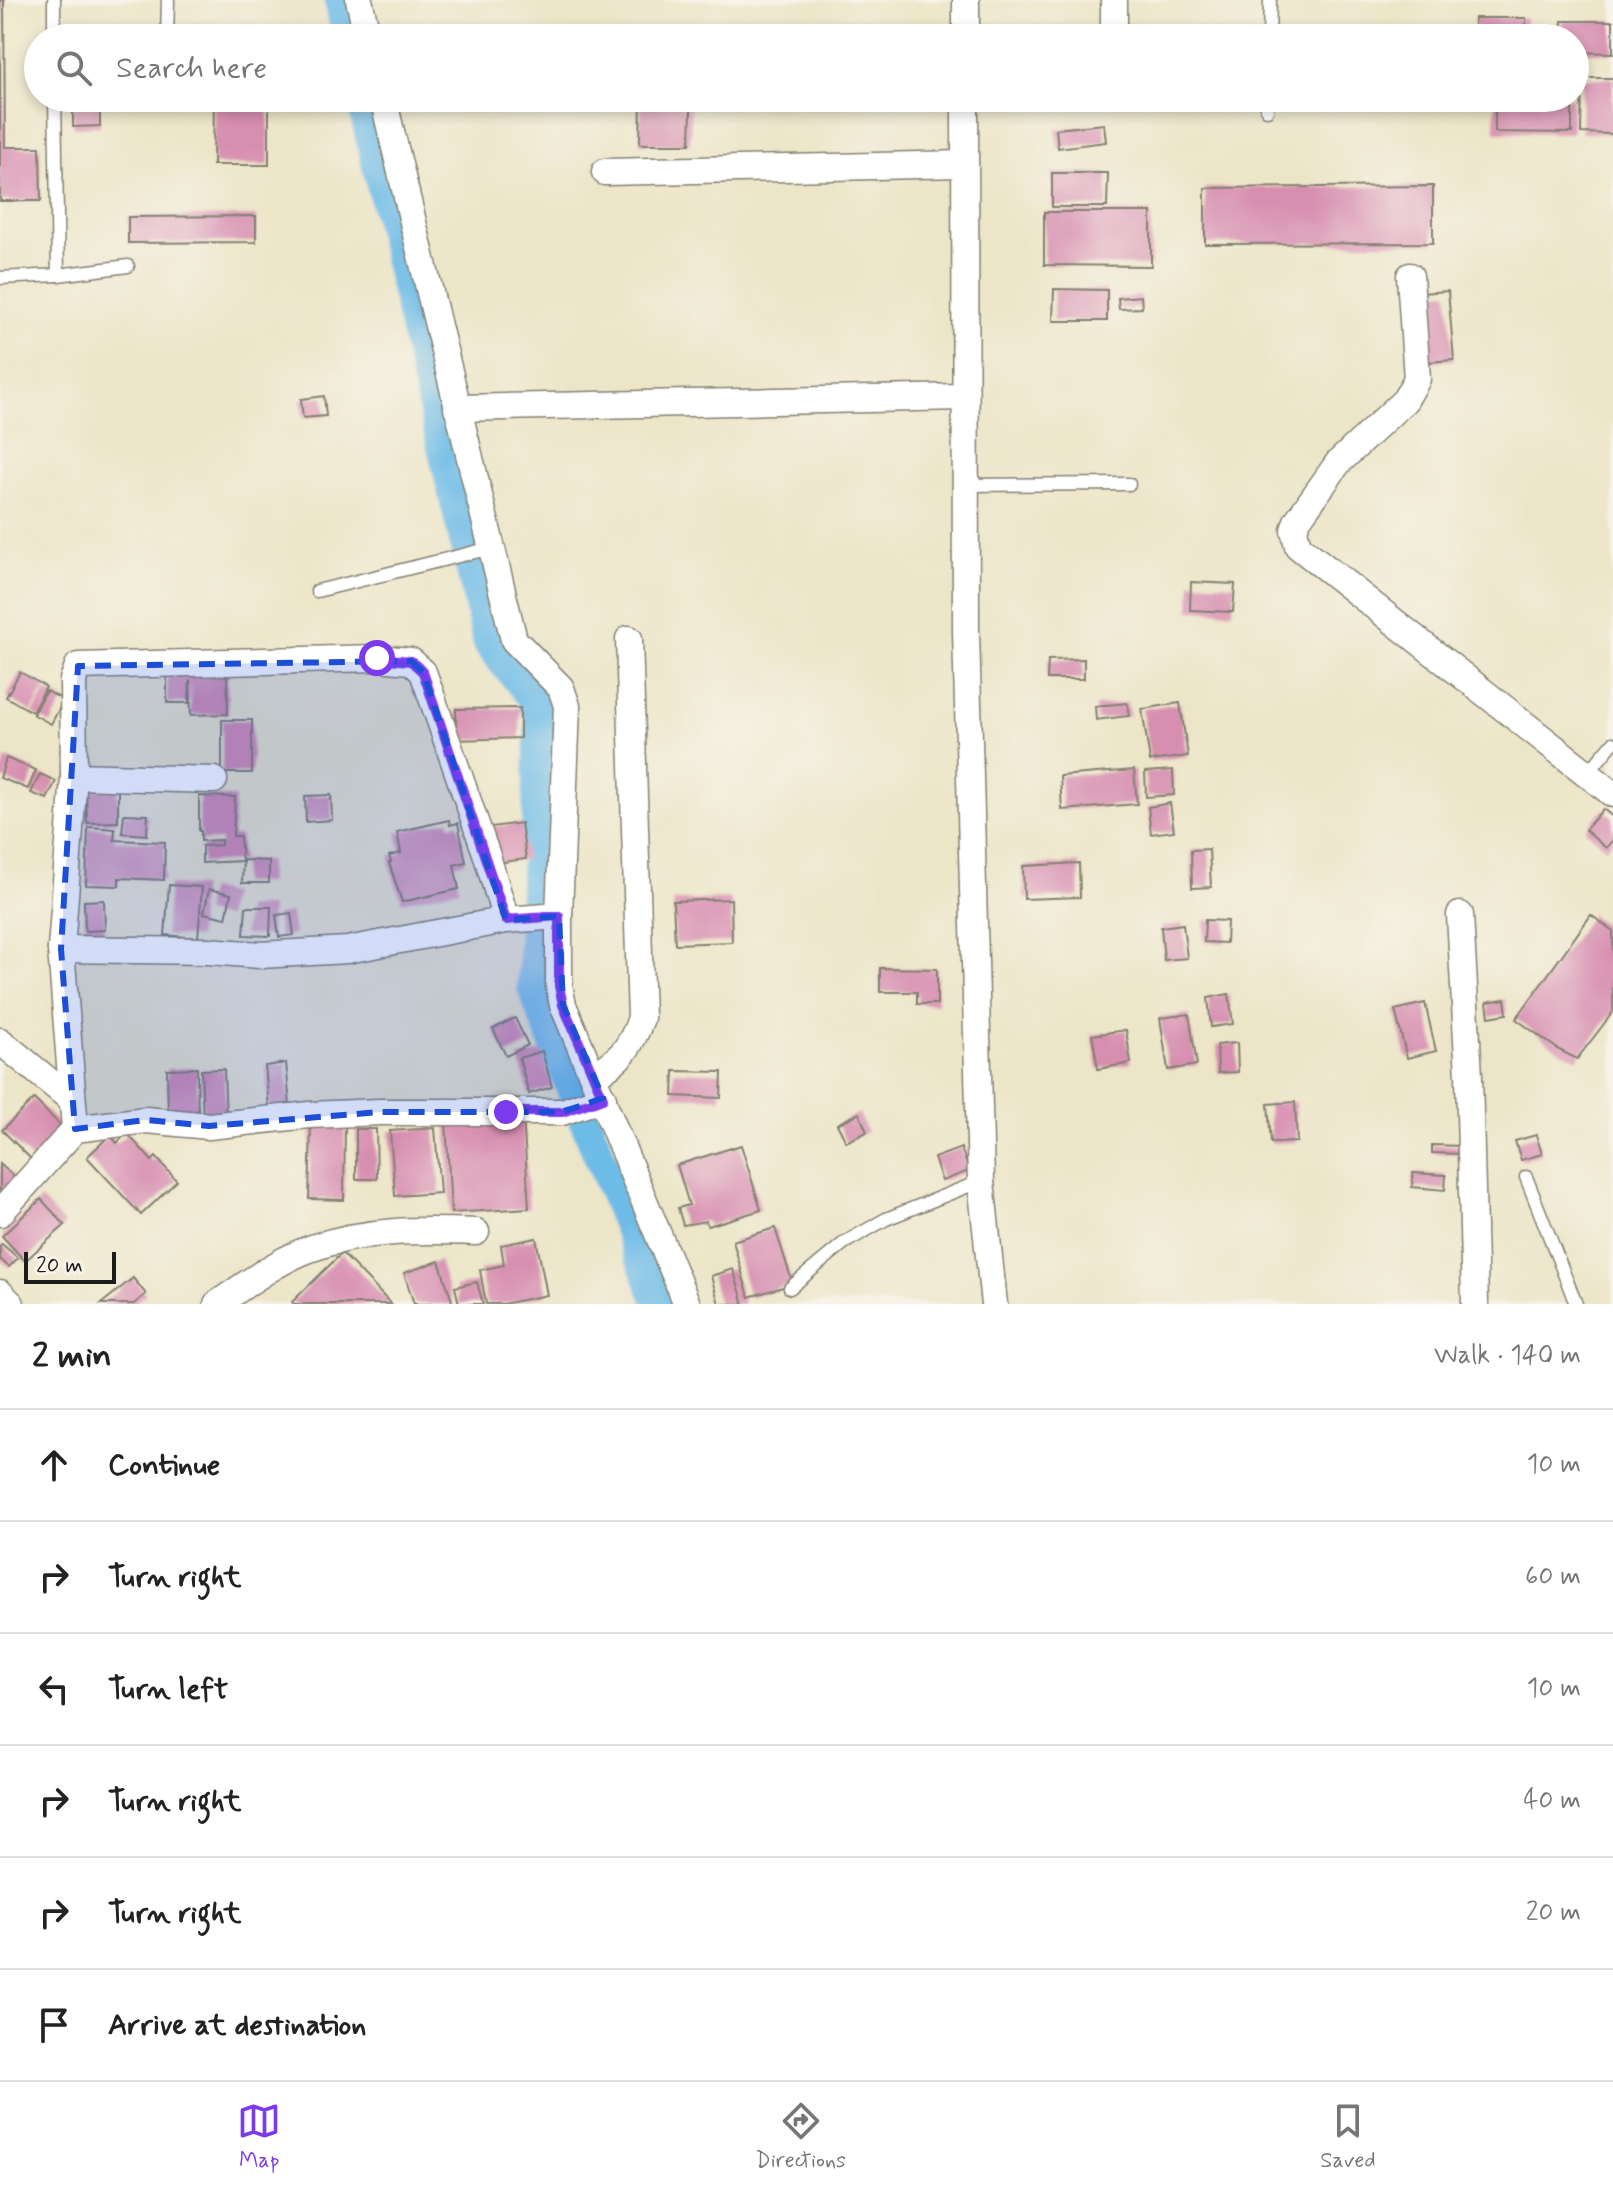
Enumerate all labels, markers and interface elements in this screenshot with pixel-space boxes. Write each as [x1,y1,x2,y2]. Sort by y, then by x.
search box [24,24,1589,112]
icon: search [52,46,96,90]
text: Search here [116,49,267,88]
route start [359,640,395,676]
route end [488,1094,524,1130]
scale bar [24,1248,116,1284]
text: 20 m [36,1252,83,1280]
text: 2 min [32,1334,112,1379]
text: Walk · 140 m [1434,1339,1581,1373]
icon: ahead [32,1443,76,1487]
text: Continue [108,1446,220,1485]
text: 10 m [1527,1448,1581,1482]
icon: right [32,1555,76,1599]
text: Turn right [108,1558,241,1597]
text: 60 m [1525,1560,1581,1594]
icon: left [32,1667,76,1711]
text: Turn left [108,1670,228,1709]
text: 10 m [1527,1672,1581,1706]
icon: right [32,1779,76,1823]
text: Turn right [108,1782,241,1821]
text: 40 m [1523,1784,1581,1818]
icon: right [32,1891,76,1935]
text: Turn right [108,1894,241,1933]
text: 20 m [1526,1896,1581,1930]
icon: arrive [32,2003,76,2047]
text: Arrive at destination [108,2006,366,2045]
tab: Map [237,2099,281,2175]
tab: Directions [755,2099,846,2175]
tab: Saved [1320,2099,1376,2175]

